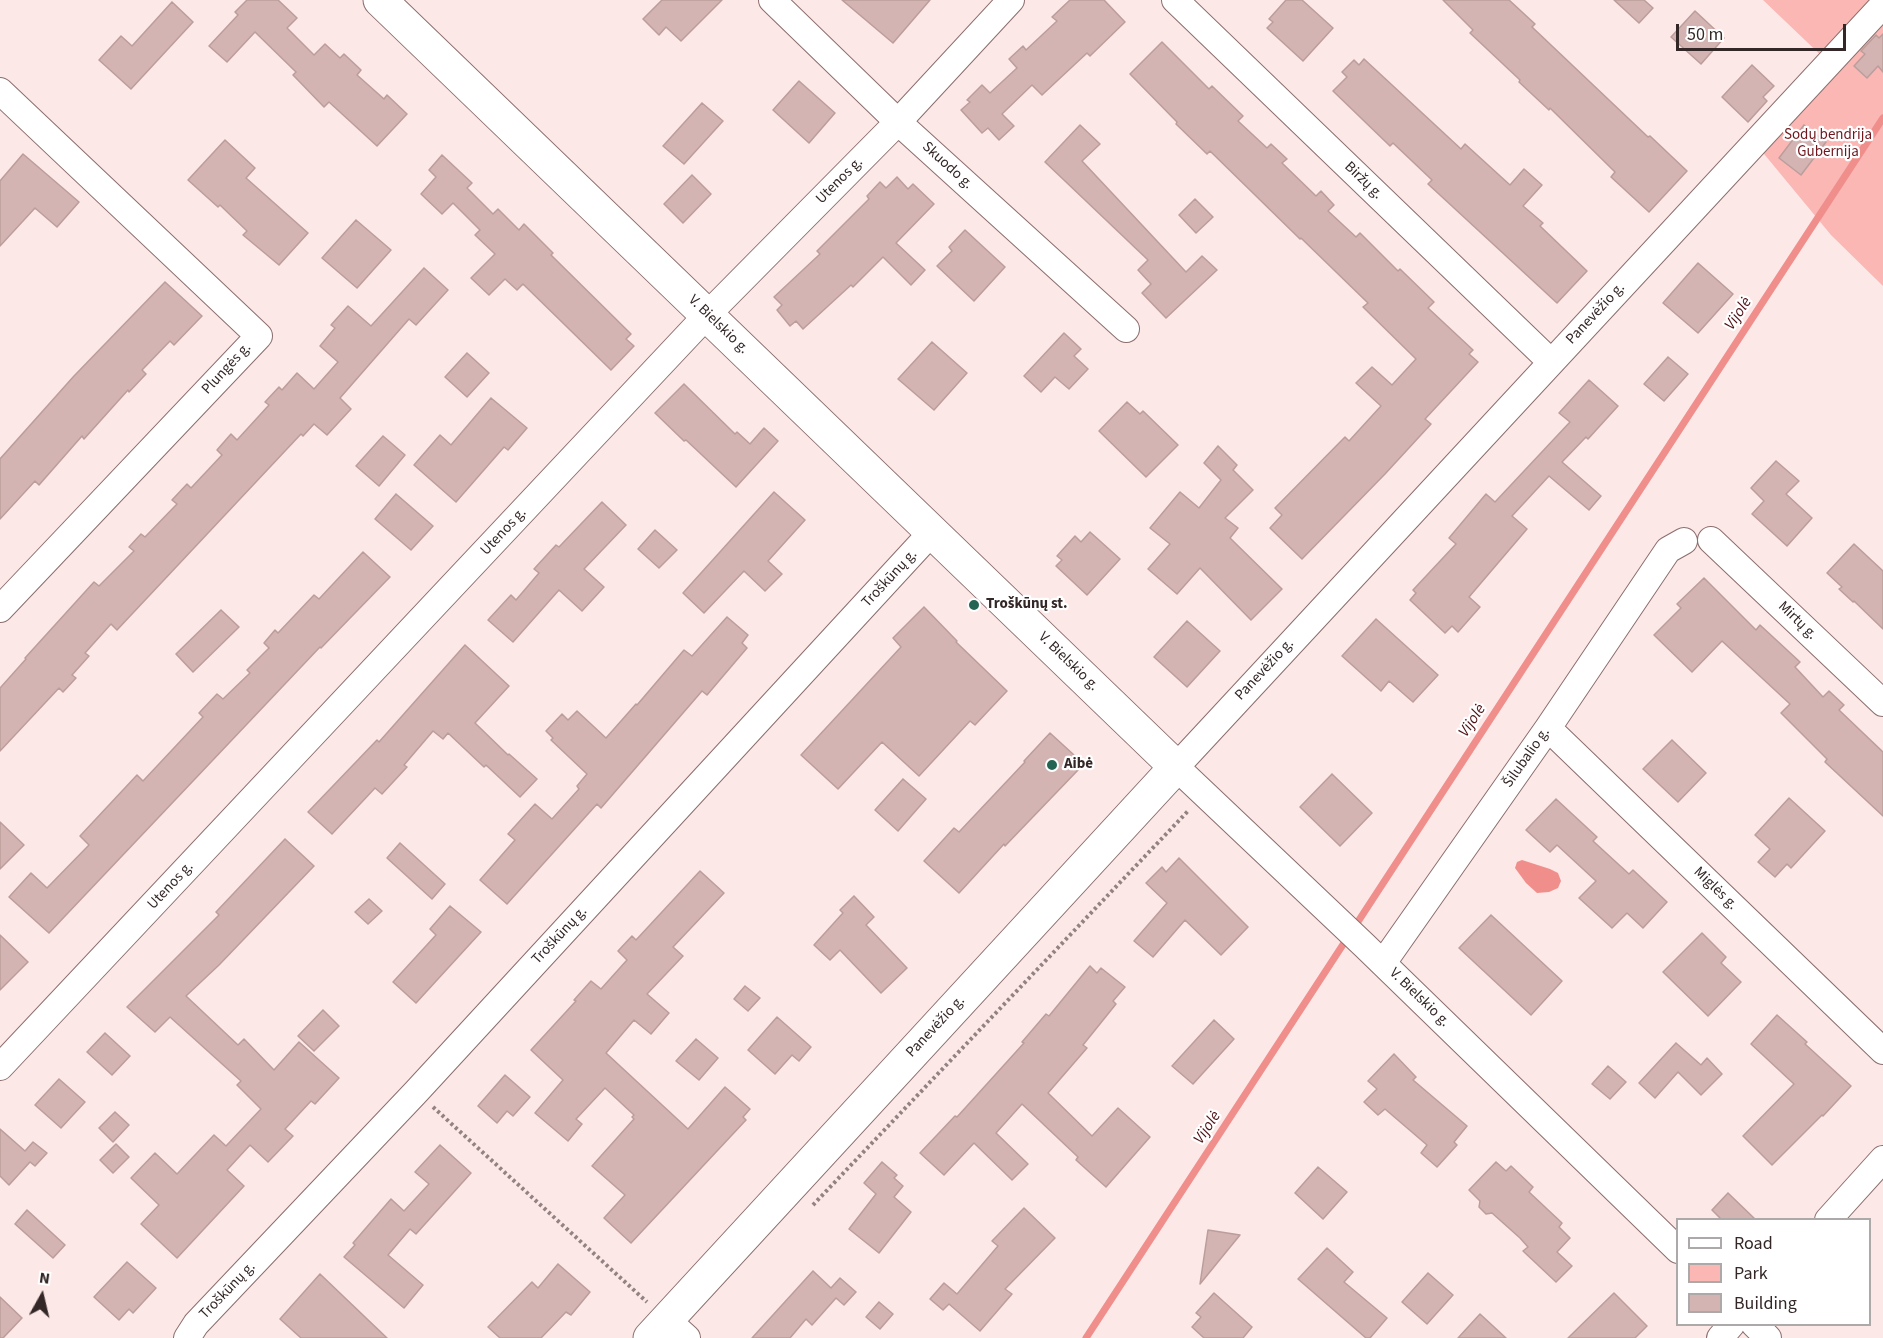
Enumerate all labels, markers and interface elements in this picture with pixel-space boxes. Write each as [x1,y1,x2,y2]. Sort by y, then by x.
scale bar [1679,12,1848,50]
text: 50 m [1687,22,1723,47]
park label: Sodų bendrija Gubernija [1784,127,1872,162]
street label: Skuodo g. [918,138,976,194]
street label: Utenos g. [813,154,867,208]
street label: Biržų g. [1340,158,1386,204]
street label: Panevėžio g. [1563,279,1629,349]
street label: V. Bielskio g. [684,292,752,358]
water label: Vijolė [1721,294,1757,334]
street label: Plungės g. [199,339,255,399]
street label: Utenos g. [477,504,531,560]
street label: Troškūnų g. [859,546,921,612]
place label: Troškūnų st. [986,596,1067,614]
marker: Troškūnų st. [967,598,981,612]
street label: Mirtų g. [1774,598,1820,644]
street label: V. Bielskio g. [1034,629,1102,695]
street label: Panevėžio g. [1232,635,1298,705]
water label: Vijolė [1455,701,1491,741]
street label: Šilubalio g. [1500,724,1554,792]
place label: Aibė [1064,756,1093,774]
marker: Aibė [1045,758,1059,772]
street label: Utenos g. [144,858,198,914]
street label: Miglės g. [1689,864,1741,914]
street label: Troškūnų g. [529,903,591,969]
street label: V. Bielskio g. [1385,965,1453,1031]
street label: Panevėžio g. [903,992,969,1062]
water label: Vijolė [1190,1108,1226,1148]
legend [1676,1218,1871,1326]
text: Road [1734,1231,1773,1256]
street label: Troškūnų g. [196,1259,260,1323]
text: Park [1734,1261,1768,1286]
north arrow [12,1266,72,1326]
text: N [38,1267,51,1290]
text: Building [1734,1291,1797,1316]

